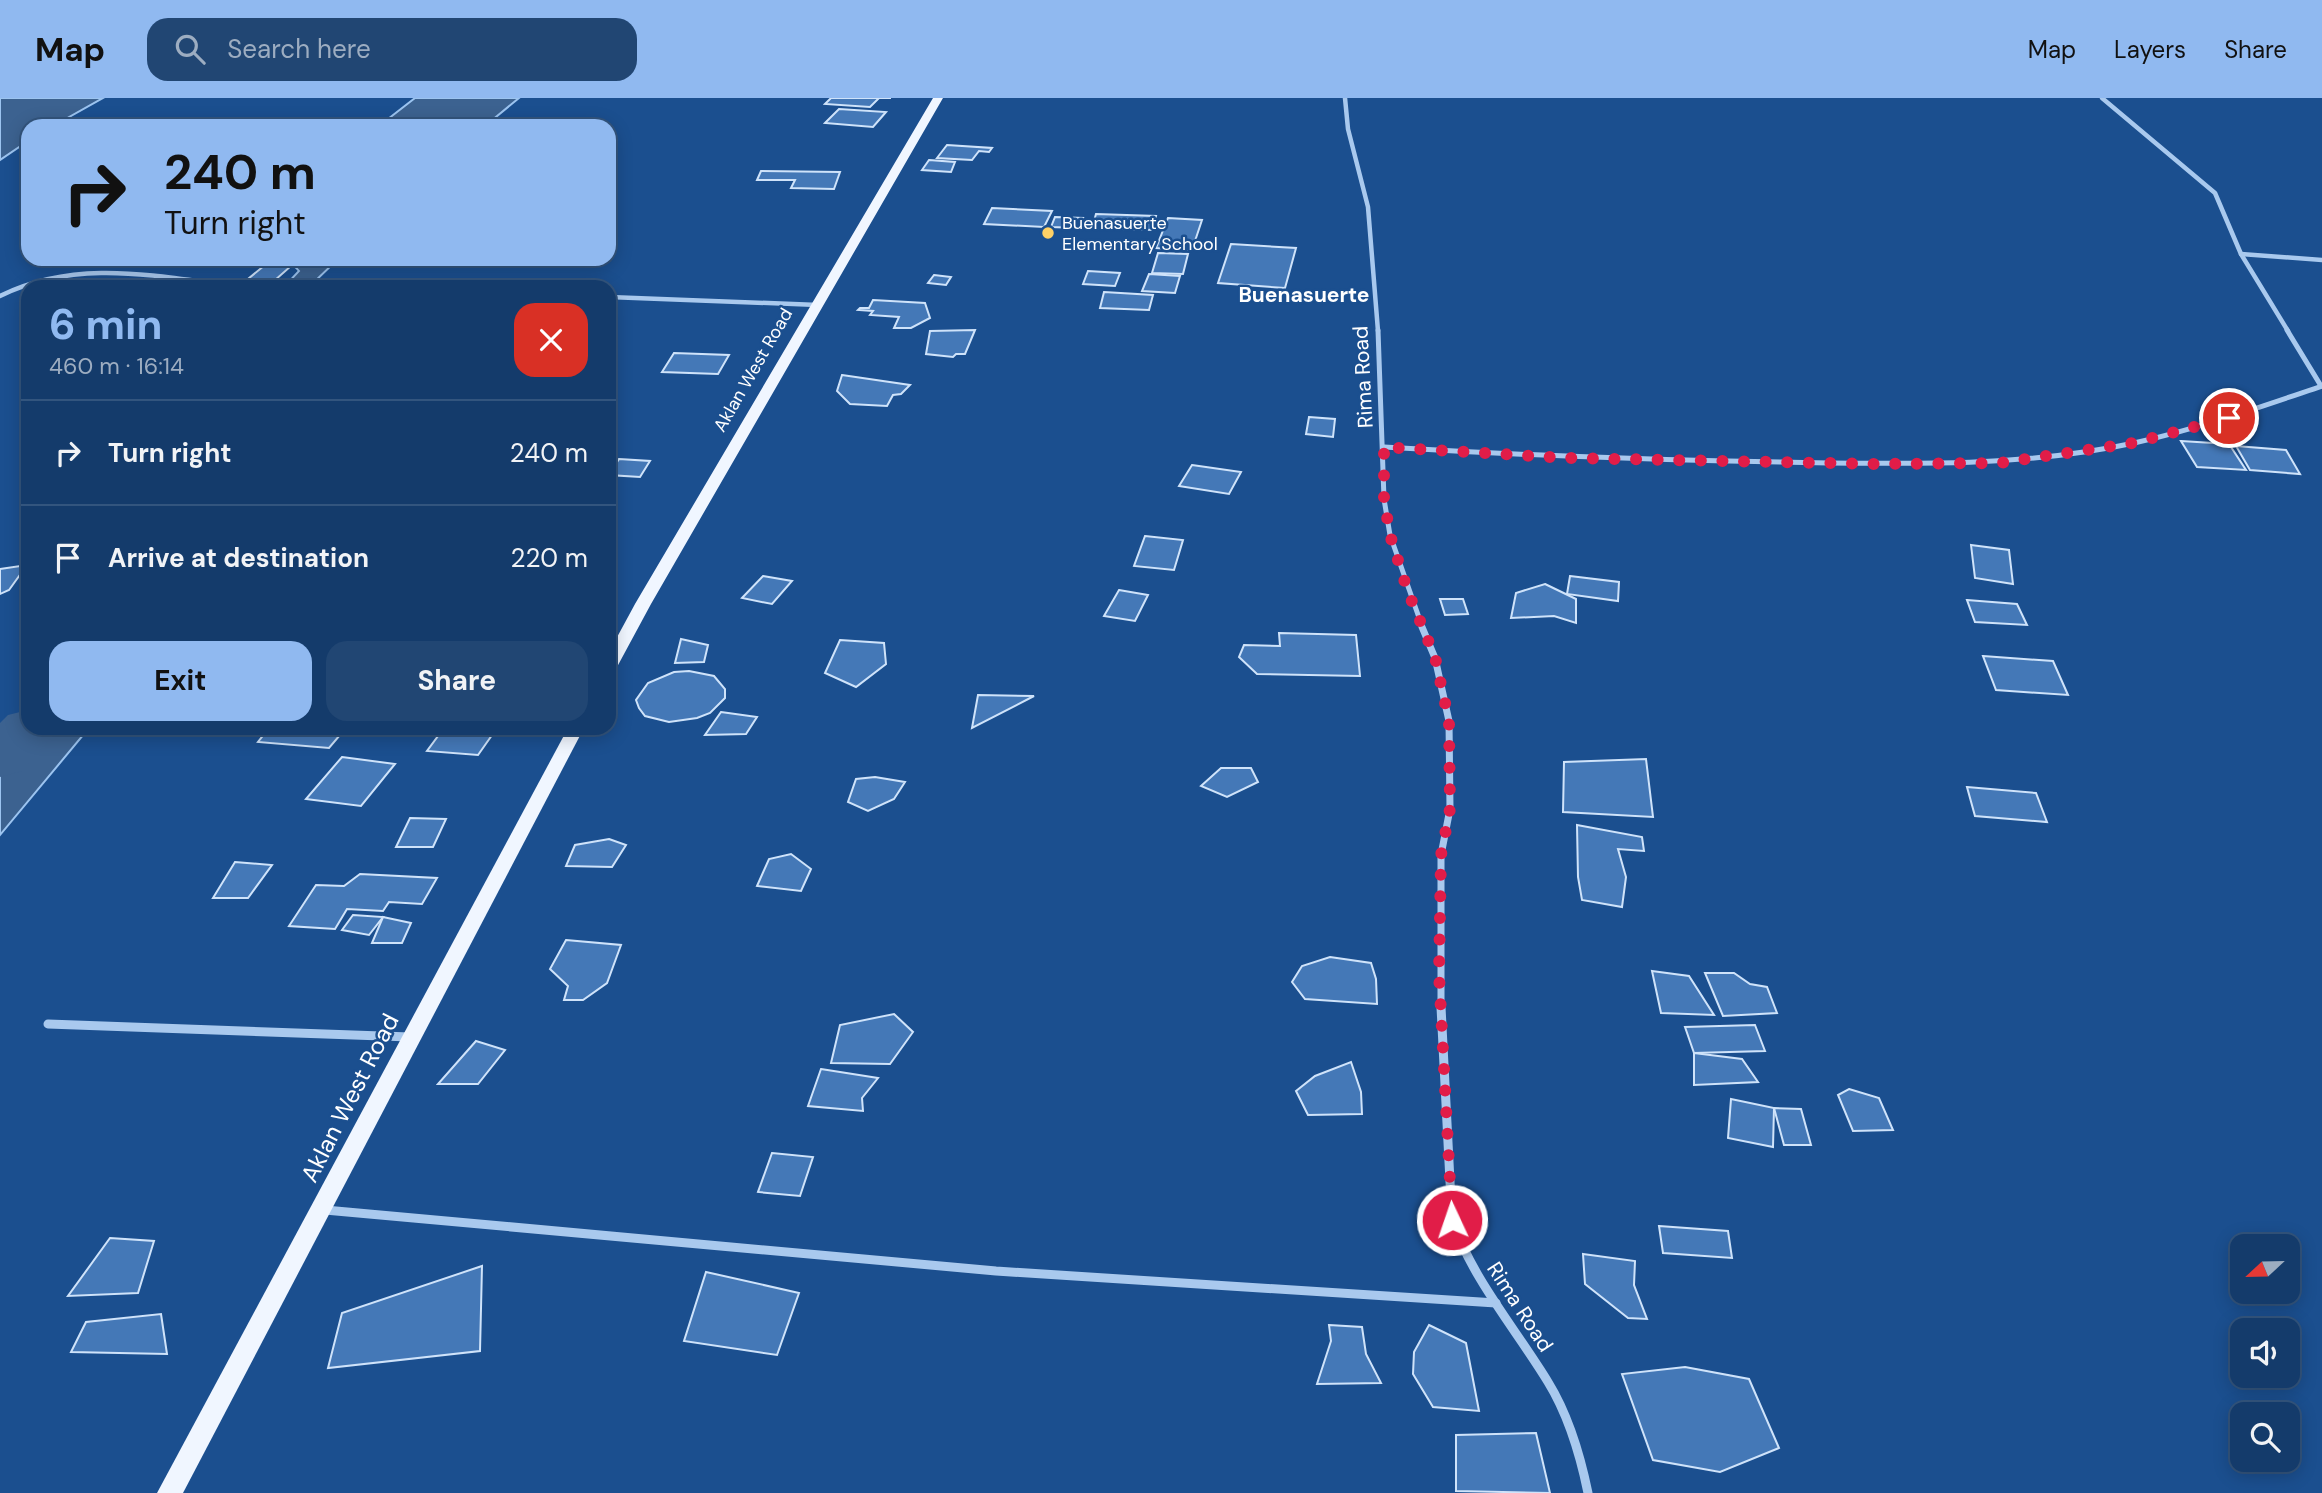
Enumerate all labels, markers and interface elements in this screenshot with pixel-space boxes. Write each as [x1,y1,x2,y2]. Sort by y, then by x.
search box [147,18,637,81]
text: Map [35,28,105,71]
icon: search [171,30,209,68]
text: Search here [227,32,371,66]
text: Map [2028,34,2076,65]
text: Layers [2114,34,2186,65]
text: Share [2224,34,2287,65]
text: 240 m [164,140,316,204]
icon: right [49,147,140,238]
text: Turn right [164,202,306,244]
place label: Buenasuerte Elementary School [1062,211,1218,256]
marker: Buenasuerte Elementary School [1040,225,1056,241]
district label: Buenasuerte [1238,281,1370,309]
text: 6 min [49,297,162,352]
button: close [514,303,588,377]
street label: Aklan West Road [708,304,798,436]
street label: Rima Road [1346,325,1380,429]
text: 460 m · 16:14 [49,351,184,381]
pin [2199,388,2259,448]
icon: arrive [2210,399,2248,437]
icon: right [49,434,87,472]
text: Turn right [108,436,232,470]
text: 240 m [510,436,588,470]
icon: arrive [49,539,87,577]
text: Arrive at destination [108,541,369,575]
text: 220 m [510,541,588,575]
button: Exit [49,641,312,721]
button: Share [326,641,588,721]
street label: Aklan West Road [294,1008,405,1187]
position arrow [1415,1183,1489,1257]
north arrow [2230,1234,2300,1304]
map controls [2230,1234,2300,1472]
street label: Rima Road [1480,1257,1560,1357]
button: sound [2230,1318,2300,1388]
button: search [2230,1402,2300,1472]

